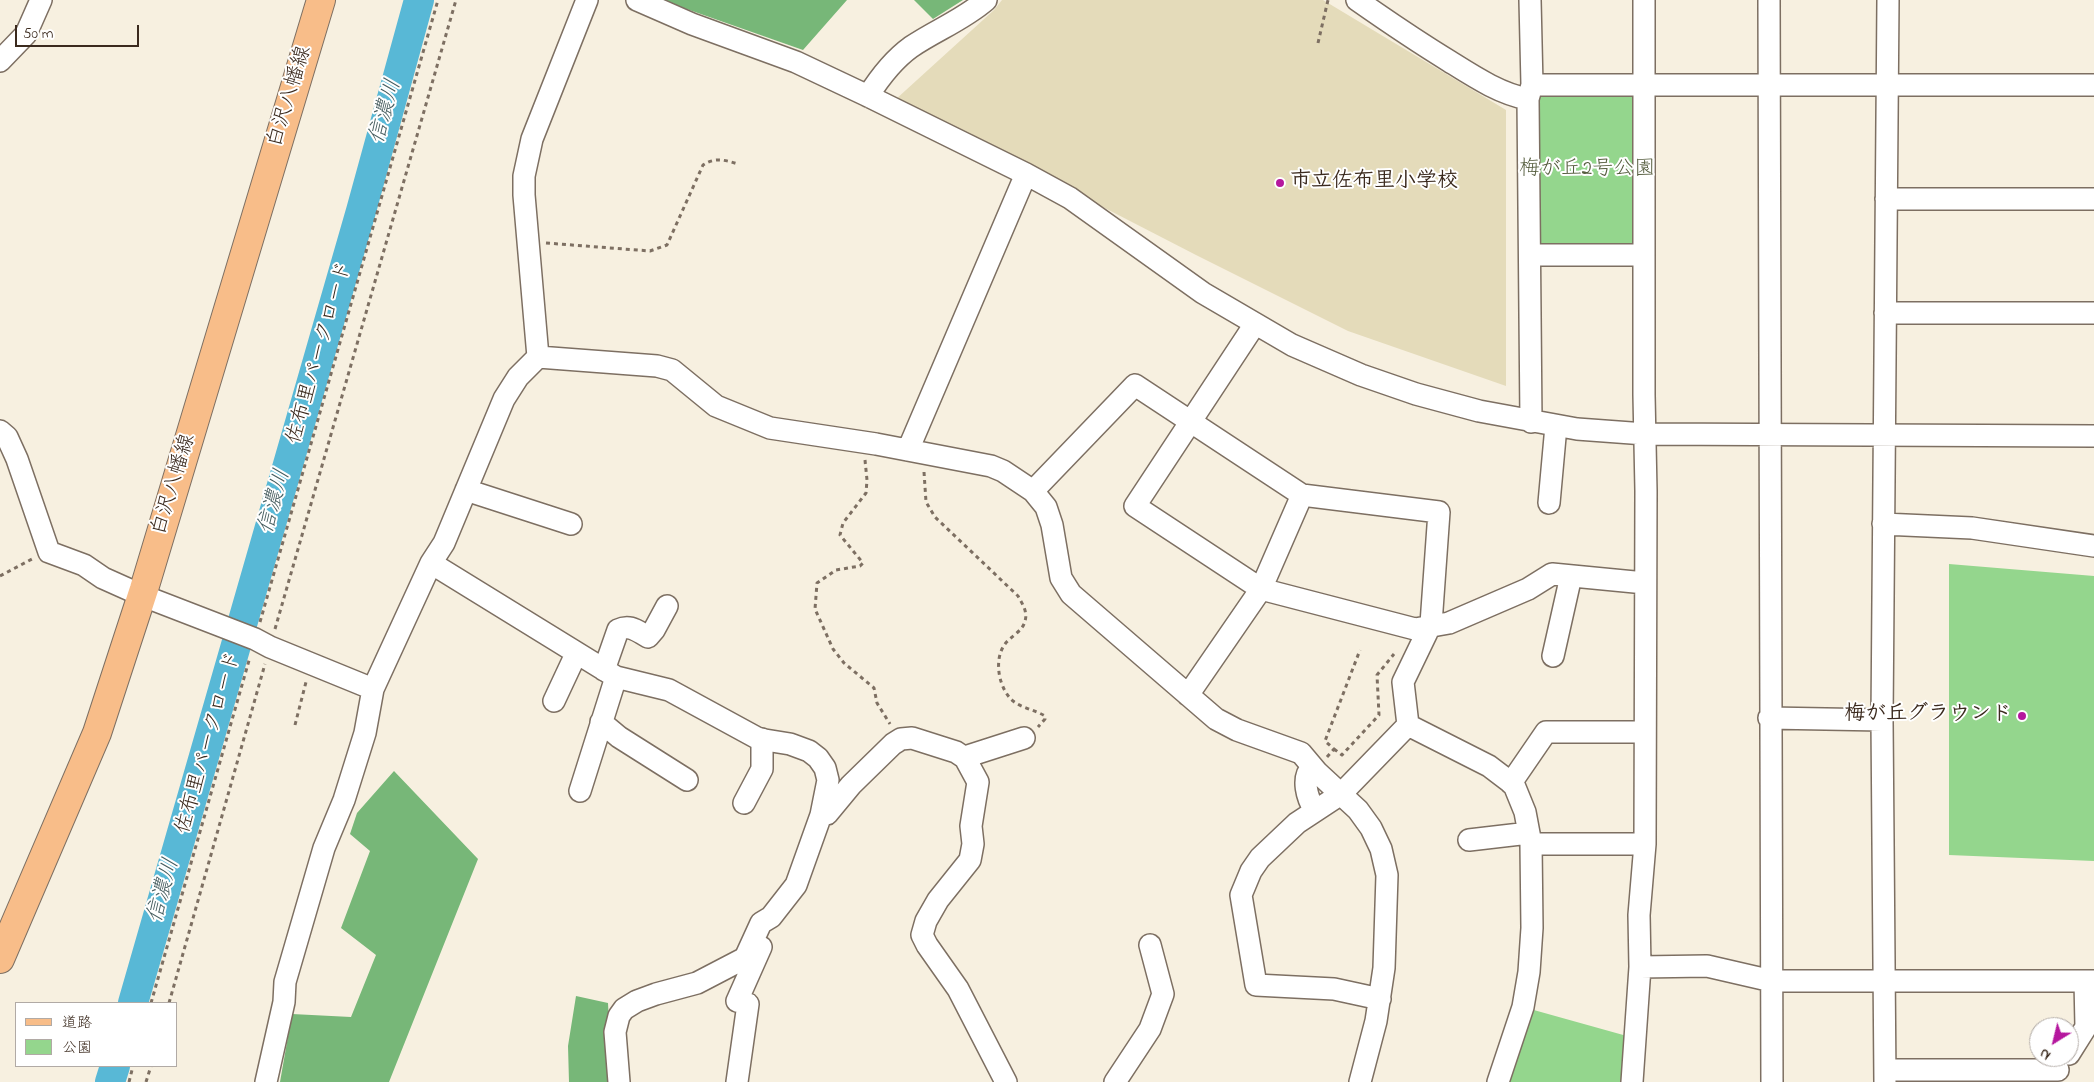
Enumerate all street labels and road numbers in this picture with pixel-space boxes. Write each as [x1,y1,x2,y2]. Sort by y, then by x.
street label: 白沢八幡線 [264,43,318,151]
street label: 佐布里パークロード [283,259,359,447]
street label: 白沢八幡線 [148,431,202,539]
street label: 佐布里パークロード [172,649,248,837]

